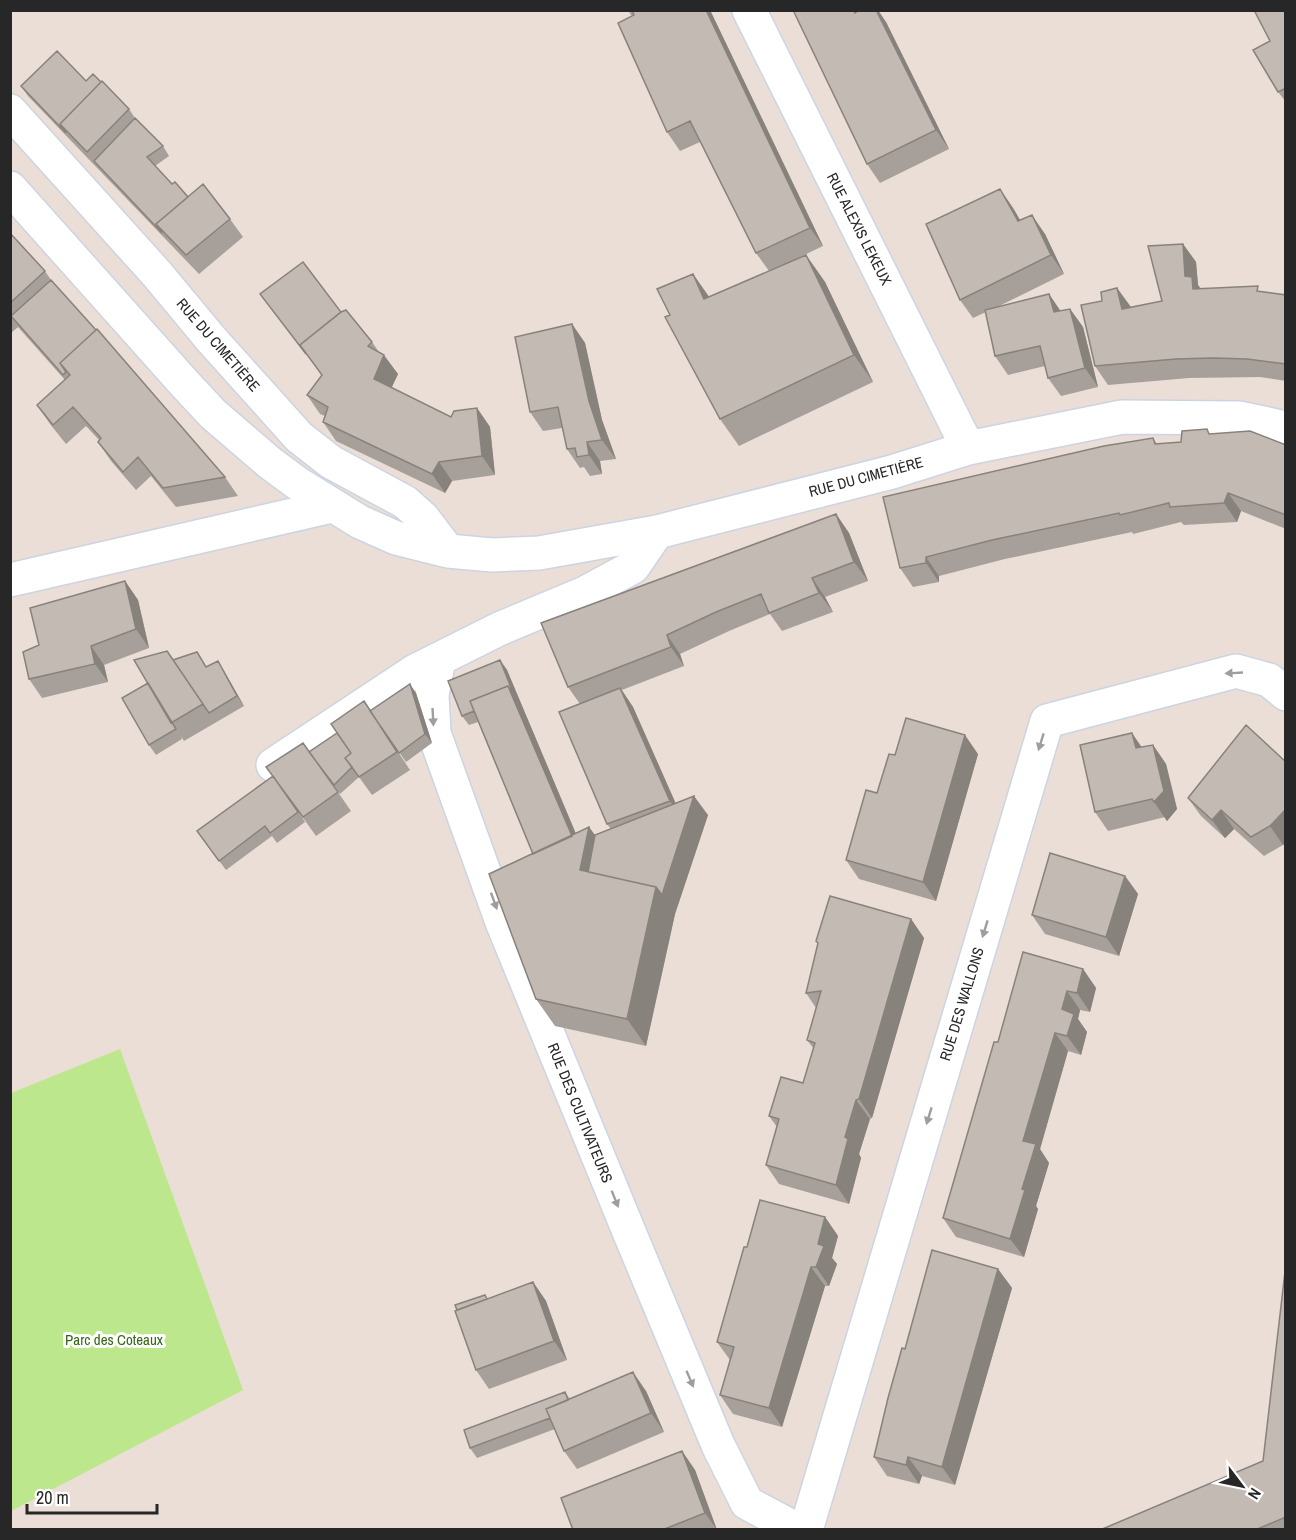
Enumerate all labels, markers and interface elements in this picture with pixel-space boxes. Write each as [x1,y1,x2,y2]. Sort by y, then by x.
street label: RUE ALEXIS LEKEUX [822,169,897,289]
street label: RUE DU CIMETIÈRE [172,293,265,396]
street label: RUE DU CIMETIÈRE [806,451,925,502]
one-way arrow [1224,669,1243,678]
one-way arrow [428,707,438,726]
one-way arrow [1036,733,1045,751]
one-way arrow [490,892,500,910]
one-way arrow [980,920,989,938]
street label: RUE DES WALLONS [934,944,989,1063]
street label: RUE DES CULTIVATEURS [543,1040,618,1186]
one-way arrow [924,1107,933,1125]
one-way arrow [611,1190,620,1208]
park label: Parc des Coteaux [65,1329,164,1350]
one-way arrow [686,1370,695,1388]
north arrow [1212,1456,1272,1516]
scale bar [27,1477,158,1515]
text: N [1243,1484,1267,1504]
text: 20 m [36,1485,69,1510]

